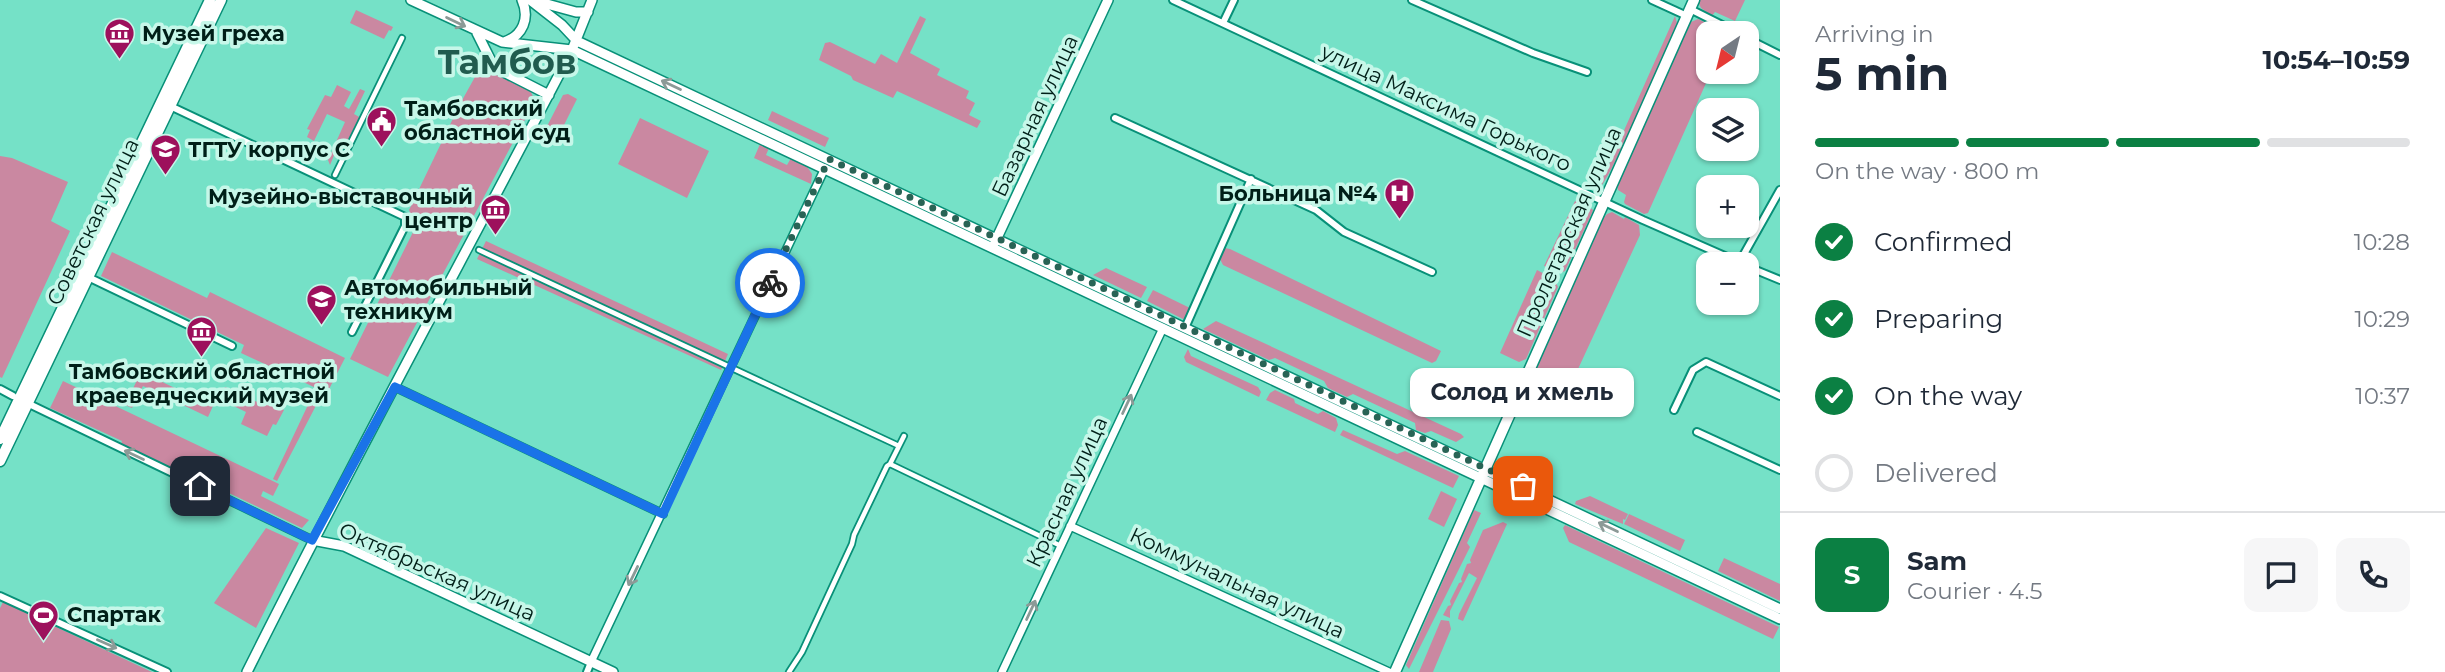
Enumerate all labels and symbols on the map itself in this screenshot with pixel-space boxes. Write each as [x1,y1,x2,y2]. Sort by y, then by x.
one-way arrow [445,15,466,29]
museum icon: Музей греха [102,17,136,61]
place label: Музей греха [142,21,285,46]
north arrow [1696,21,1759,84]
street label: Базарная улица [986,31,1083,201]
street label: улица Максима Горького [1316,38,1575,177]
district label: Тамбов [437,40,577,83]
one-way arrow [661,78,682,91]
place label: Тамбовский областной суд [404,96,571,145]
public building icon: Тамбовский областной суд [364,104,398,148]
street label: Пролетарская улица [1511,123,1626,341]
school or university icon: ТГТУ корпус С [148,133,182,177]
street label: Советская улица [41,134,144,309]
place label: ТГТУ корпус С [188,137,350,162]
hospital icon: Больница №4 [1383,177,1417,221]
place label: Больница №4 [1219,181,1378,206]
place label: Музейно-выставочный центр [208,184,473,233]
museum icon: Музейно-выставочный центр [479,192,513,236]
courier [735,248,805,318]
place label: Автомобильный техникум [344,275,532,324]
school or university icon: Автомобильный техникум [304,283,338,327]
museum icon: Тамбовский областной краеведческий музей [185,315,219,359]
place label: Тамбовский областной краеведческий музей [69,359,335,408]
callout: Солод и хмель [1411,367,1635,416]
one-way arrow [1121,394,1134,415]
street label: Красная улица [1021,413,1112,571]
one-way arrow [124,448,145,461]
pin [170,456,230,516]
pin [1493,456,1553,516]
street label: Октябрьская улица [335,517,539,626]
one-way arrow [1598,520,1619,533]
street label: Коммунальная улица [1126,522,1349,643]
one-way arrow [626,565,639,586]
sports icon: Спартак [27,598,61,642]
one-way arrow [1025,600,1038,621]
place label: Спартак [67,602,161,627]
one-way arrow [96,638,117,651]

